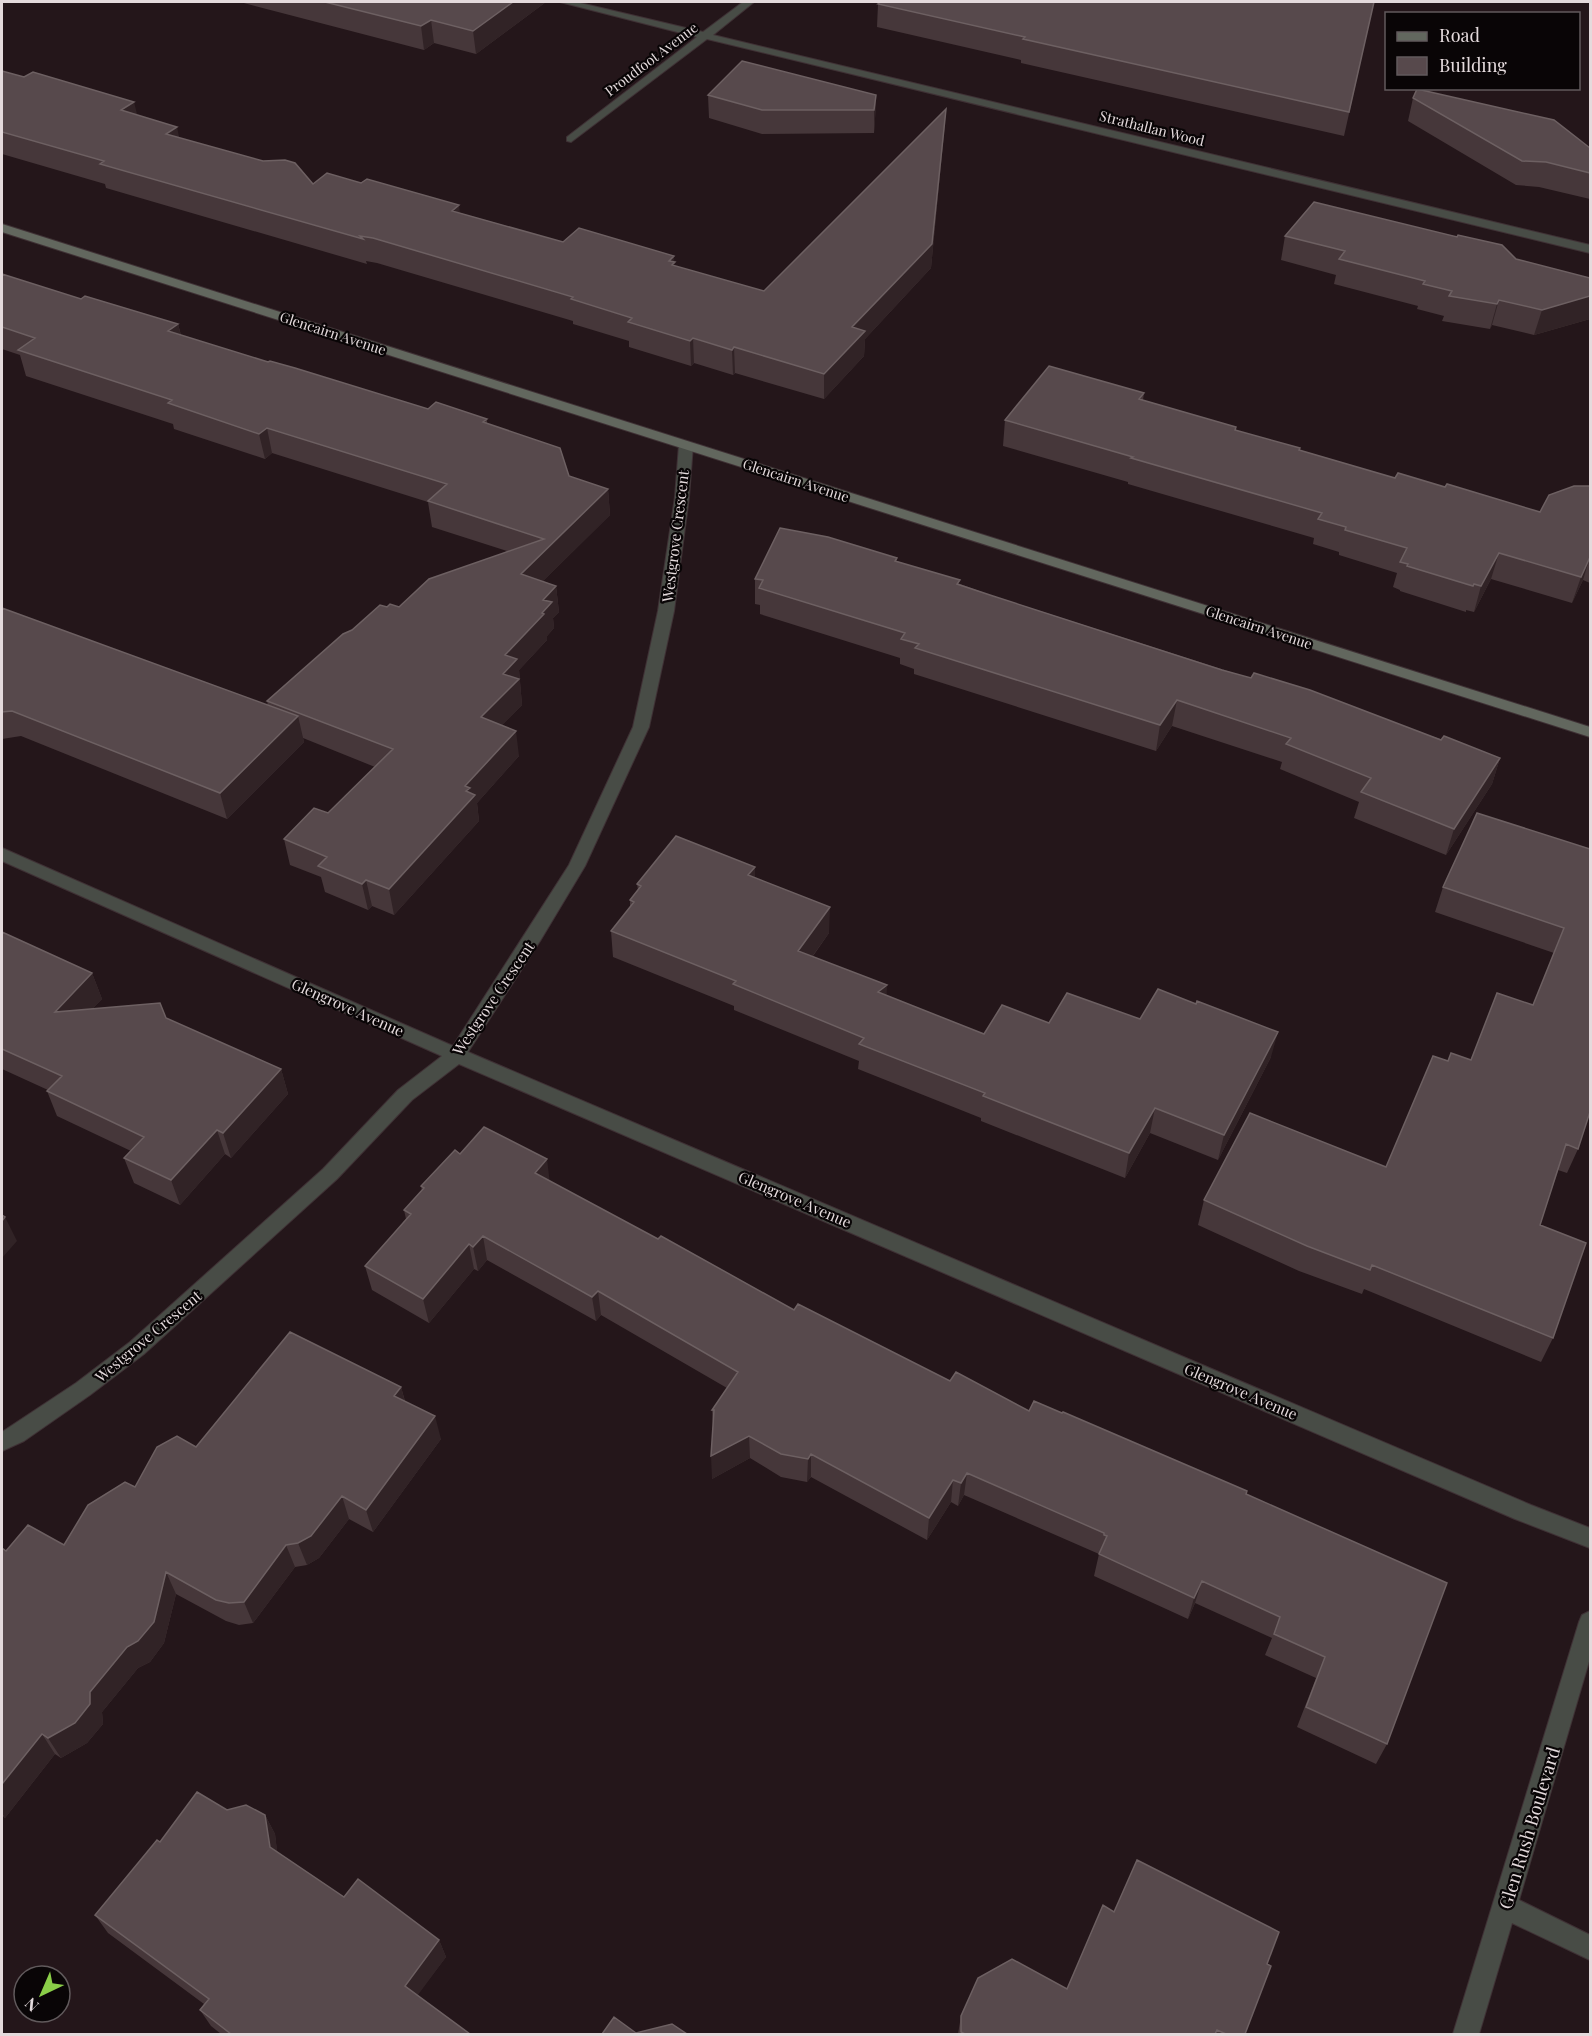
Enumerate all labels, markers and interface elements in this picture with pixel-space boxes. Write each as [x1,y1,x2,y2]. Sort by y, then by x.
legend [1385,12,1580,90]
street label: Proudfoot Avenue [601,18,701,100]
text: Road [1439,23,1480,47]
text: Building [1439,53,1507,77]
street label: Strathallan Wood [1098,106,1206,150]
street label: Glencairn Avenue [277,307,389,359]
street label: Glencairn Avenue [740,454,852,506]
street label: Westgrove Crescent [657,468,693,604]
street label: Glencairn Avenue [1203,601,1315,653]
street label: Westgrove Crescent [447,937,539,1060]
street label: Glengrove Avenue [289,973,407,1041]
street label: Glengrove Avenue [735,1166,855,1232]
street label: Westgrove Crescent [90,1285,206,1387]
street label: Glengrove Avenue [1181,1358,1301,1424]
street label: Glen Rush Boulevard [1493,1743,1565,1912]
north arrow [12,1964,72,2024]
text: N [19,1993,43,2017]

